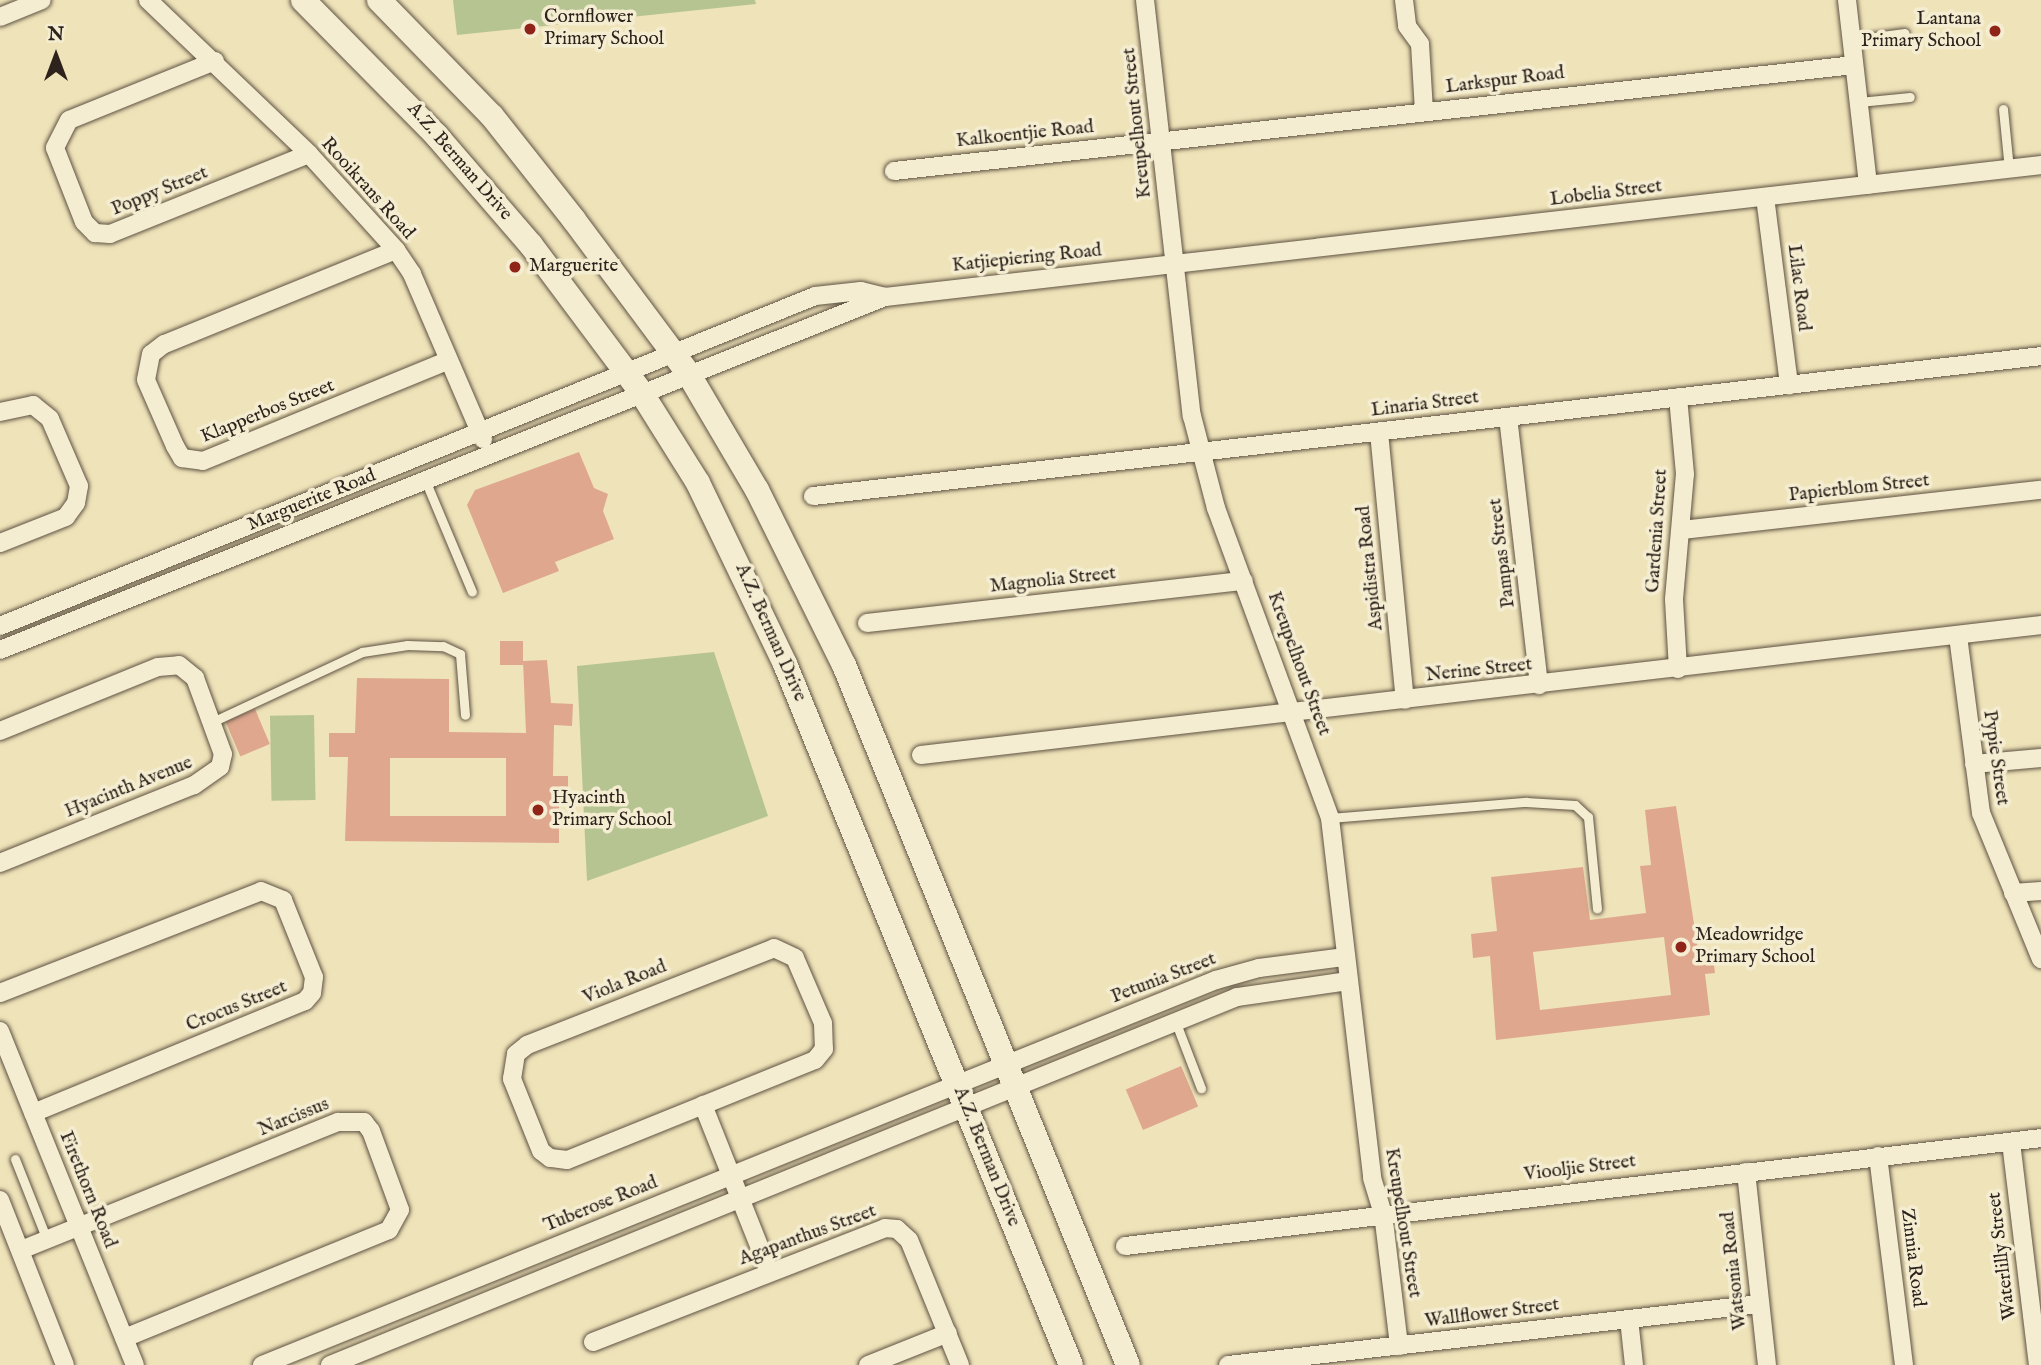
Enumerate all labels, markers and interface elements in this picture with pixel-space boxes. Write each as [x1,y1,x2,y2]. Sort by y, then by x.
place label: Cornflower Primary School [544,7,664,51]
place label: Lantana Primary School [1861,9,1981,53]
north arrow [21,21,91,91]
marker: Cornflower Primary School [522,21,538,37]
text: N [48,23,64,47]
marker: Lantana Primary School [1987,23,2003,39]
street label: Kreupelhout Street [1119,47,1157,199]
street label: Larkspur Road [1444,62,1566,100]
street label: A.Z. Berman Drive [402,98,516,226]
street label: Kalkoentjie Road [955,116,1095,154]
street label: Rooikrans Road [315,133,419,245]
street label: Poppy Street [108,162,212,222]
street label: Lobelia Street [1549,176,1663,212]
street label: Katjiepiering Road [951,240,1103,278]
street label: Lilac Road [1781,243,1815,333]
place label: Marguerite [529,256,618,278]
marker: Marguerite [507,259,523,275]
street label: Klapperbos Street [198,375,338,449]
street label: Linaria Street [1370,387,1480,423]
street label: Marguerite Road [245,465,379,537]
street label: Gardenia Street [1642,468,1674,594]
street label: Papierblom Street [1787,470,1931,508]
street label: Pampas Street [1485,497,1521,609]
street label: Aspidistra Road [1353,504,1389,632]
street label: A.Z. Berman Drive [729,561,811,705]
street label: Magnolia Street [989,563,1117,599]
street label: Kreupelhout Street [1261,589,1335,739]
street label: Nerine Street [1425,654,1533,688]
street label: Pypie Street [1977,709,2013,807]
street label: Hyacinth Avenue [62,752,196,824]
place label: Hyacinth Primary School [552,788,672,832]
marker: Hyacinth Primary School [530,802,546,818]
place label: Meadowridge Primary School [1695,925,1815,969]
marker: Meadowridge Primary School [1673,939,1689,955]
street label: Petunia Street [1108,949,1220,1009]
street label: Viola Road [580,956,670,1010]
street label: Crocus Street [183,976,291,1038]
street label: A.Z. Berman Drive [948,1084,1024,1230]
street label: Narcissus [255,1094,333,1142]
street label: Firethorn Road [53,1128,121,1252]
street label: Kreupelhout Street [1379,1146,1425,1300]
street label: Viooljie Street [1523,1151,1637,1187]
street label: Tuberose Road [541,1172,661,1238]
street label: Waterlilly Street [1984,1191,2022,1321]
street label: Agapanthus Street [736,1201,880,1271]
street label: Zinnia Road [1895,1207,1929,1309]
street label: Watsonia Road [1717,1211,1753,1331]
street label: Wallflower Street [1423,1294,1561,1334]

